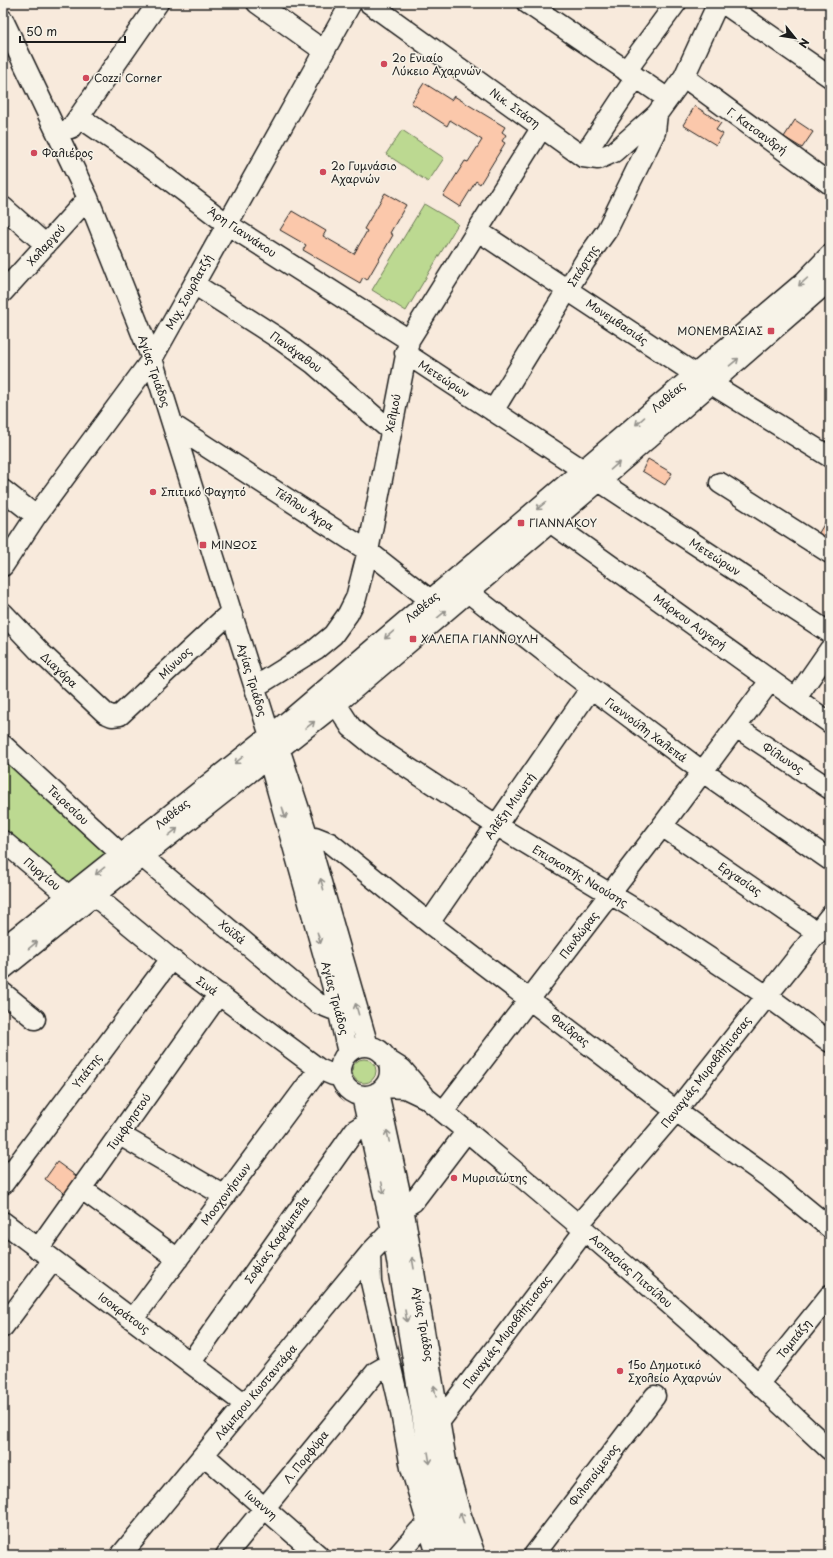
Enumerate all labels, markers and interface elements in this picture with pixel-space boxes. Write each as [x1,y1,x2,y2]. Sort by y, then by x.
scale bar [20,18,125,44]
north arrow [775,18,815,58]
text: 50 m [26,22,57,40]
text: N [794,35,814,52]
place label: 2ο Ενιαίο Λύκειο Αχαρνών [392,49,481,79]
marker: 2ο Ενιαίο Λύκειο Αχαρνών [379,59,389,69]
place label: Cozzi Corner [94,69,163,86]
marker: Cozzi Corner [81,73,91,83]
street label: Νικ. Στάση [486,83,544,132]
street label: Γ. Κατσανδρή [724,103,791,158]
place label: Φαλιέρος [42,144,94,161]
marker: Φαλιέρος [29,148,39,158]
place label: 2ο Γυμνάσιο Αχαρνών [331,157,397,187]
marker: 2ο Γυμνάσιο Αχαρνών [318,167,328,177]
street label: Άρη Γιαννάκου [204,202,280,261]
street label: Χολαργού [22,220,69,269]
street label: Σπάρτης [563,241,602,290]
street label: Μιχ. Σουρλατζή [161,251,216,333]
one-way arrow [797,278,808,287]
street label: Μονεμβασιάς [583,294,652,349]
place label: ΜΟΝΕΜΒΑΣΙΑΣ [677,322,763,339]
marker: ΜΟΝΕΜΒΑΣΙΑΣ [766,326,776,336]
street label: Πανάγαθου [267,327,326,376]
street label: Αγίας Τριάδος [134,332,175,410]
street label: Μετεώρων [415,356,473,402]
one-way arrow [729,358,740,367]
street label: Λαθέας [647,377,689,416]
street label: Χελμού [380,392,405,434]
one-way arrow [635,417,645,426]
one-way arrow [610,462,621,471]
place label: Σπιτικό Φαγητό [161,483,246,500]
street label: Τέλλου Άγρα [271,483,337,534]
marker: Σπιτικό Φαγητό [148,487,158,497]
one-way arrow [536,501,546,510]
place label: ΓΙΑΝΝΑΚΟΥ [529,514,597,531]
marker: ΓΙΑΝΝΑΚΟΥ [516,518,526,528]
street label: Μετεώρων [686,534,744,580]
place label: ΜΙΝΩΟΣ [211,536,257,553]
marker: ΜΙΝΩΟΣ [198,540,208,550]
street label: Λαθέας [401,587,443,626]
street label: Μάρκου Αυγερή [650,589,730,654]
one-way arrow [437,610,447,619]
place label: ΧΑΛΕΠΑ ΓΙΑΝΝΟΥΛΗ [421,630,538,647]
one-way arrow [384,631,394,640]
marker: ΧΑΛΕΠΑ ΓΙΑΝΝΟΥΛΗ [408,634,418,644]
street label: Αγίας Τριάδος [233,641,272,719]
street label: Μίνωος [154,642,195,683]
street label: Διαγόρα [37,648,82,691]
street label: Γιαννούλη Χαλεπά [602,693,691,766]
one-way arrow [305,721,316,729]
street label: Φίλωνος [759,738,808,778]
one-way arrow [234,755,245,764]
street label: Αλέξη Μινωτή [480,769,539,842]
street label: Τειρεσίου [44,781,93,828]
street label: Λαθέας [151,794,193,833]
one-way arrow [281,806,288,819]
one-way arrow [167,828,178,837]
street label: Επισκοπής Ναούσης [529,840,631,911]
street label: Πυργίου [20,853,65,894]
street label: Εργασίας [715,858,766,900]
one-way arrow [95,866,106,875]
one-way arrow [317,878,325,891]
street label: Πανδώρας [555,907,602,962]
street label: Χοϊδά [215,915,249,948]
one-way arrow [316,932,323,945]
one-way arrow [28,940,39,949]
street label: Αγίας Τριάδος [317,959,354,1037]
street label: Σινά [193,972,222,999]
one-way arrow [353,1003,360,1016]
street label: Φαίδρας [547,1009,594,1050]
street label: Παναγιάς Μυροβλήτισσας [656,1012,755,1131]
street label: Υπάτης [68,1049,106,1092]
street label: Τυμφρηστού [103,1090,155,1154]
one-way arrow [383,1130,391,1143]
street label: Μοσχονήσιων [196,1159,255,1229]
place label: Μυρισιώτης [462,1169,528,1186]
marker: Μυρισιώτης [449,1173,459,1183]
one-way arrow [380,1182,388,1195]
street label: Σοφίας Καράμπελα [240,1193,313,1287]
street label: Ασπασίας Πιτσίλου [586,1230,677,1311]
one-way arrow [408,1257,416,1270]
street label: Παναγιάς Μυροβλήτισσας [458,1271,555,1392]
street label: Αγίας Τριάδος [409,1285,439,1363]
street label: Ισοκράτους [95,1288,154,1337]
one-way arrow [402,1309,410,1322]
street label: Τομπάζη [772,1315,815,1362]
street label: Λάμπρου Κωσταντάρα [211,1340,301,1443]
place label: 15ο Δημοτικό Σχολείο Αχαρνών [628,1356,722,1386]
marker: 15ο Δημοτικό Σχολείο Αχαρνών [615,1366,625,1376]
one-way arrow [431,1385,439,1398]
street label: Λ. Πορφύρα [279,1427,332,1487]
street label: Φιλοποίμενος [564,1440,623,1510]
one-way arrow [425,1452,433,1465]
street label: Ιωαννη [241,1486,281,1524]
one-way arrow [457,1513,465,1525]

